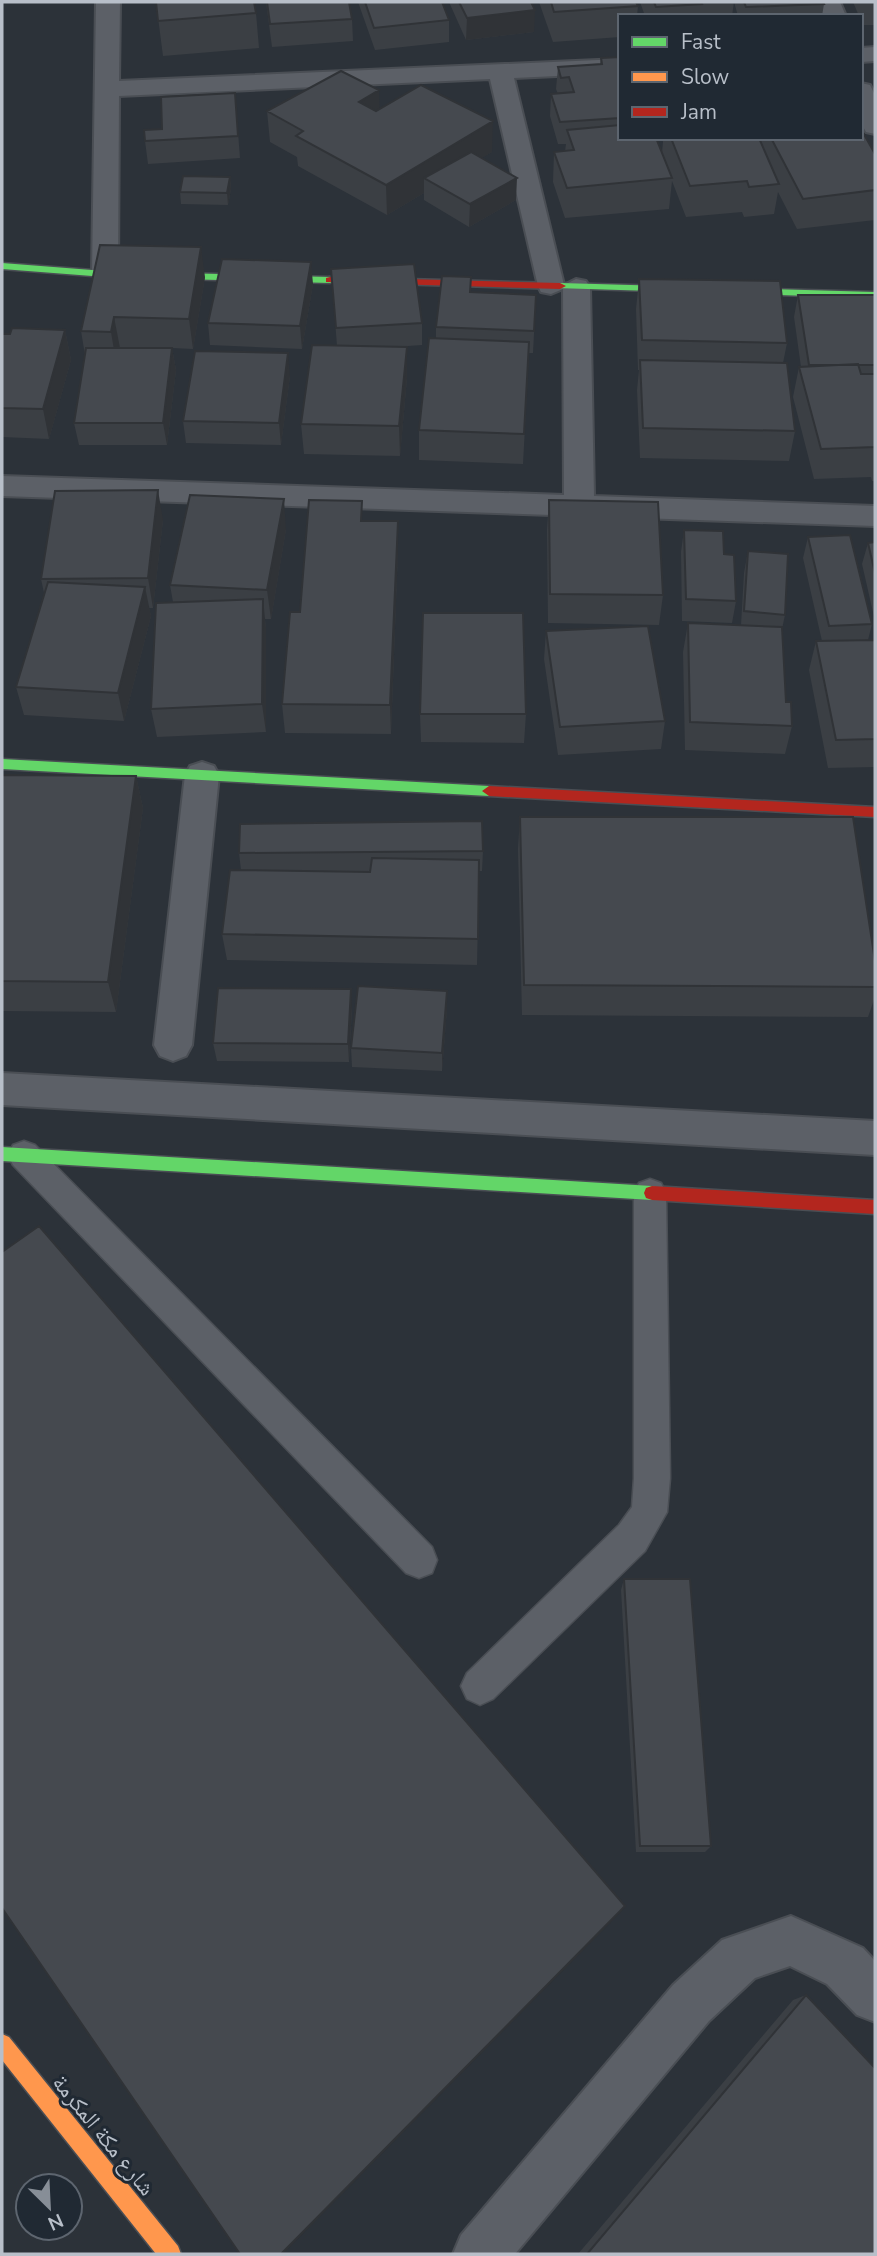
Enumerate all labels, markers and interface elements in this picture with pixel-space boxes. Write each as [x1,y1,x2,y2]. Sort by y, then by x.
legend [618,14,863,140]
text: Fast [681,28,721,56]
text: Slow [681,63,730,91]
text: Jam [680,98,717,126]
street label: شارع مكة المكرمة [45,2068,162,2202]
north arrow [14,2172,84,2242]
text: N [44,2207,67,2236]

